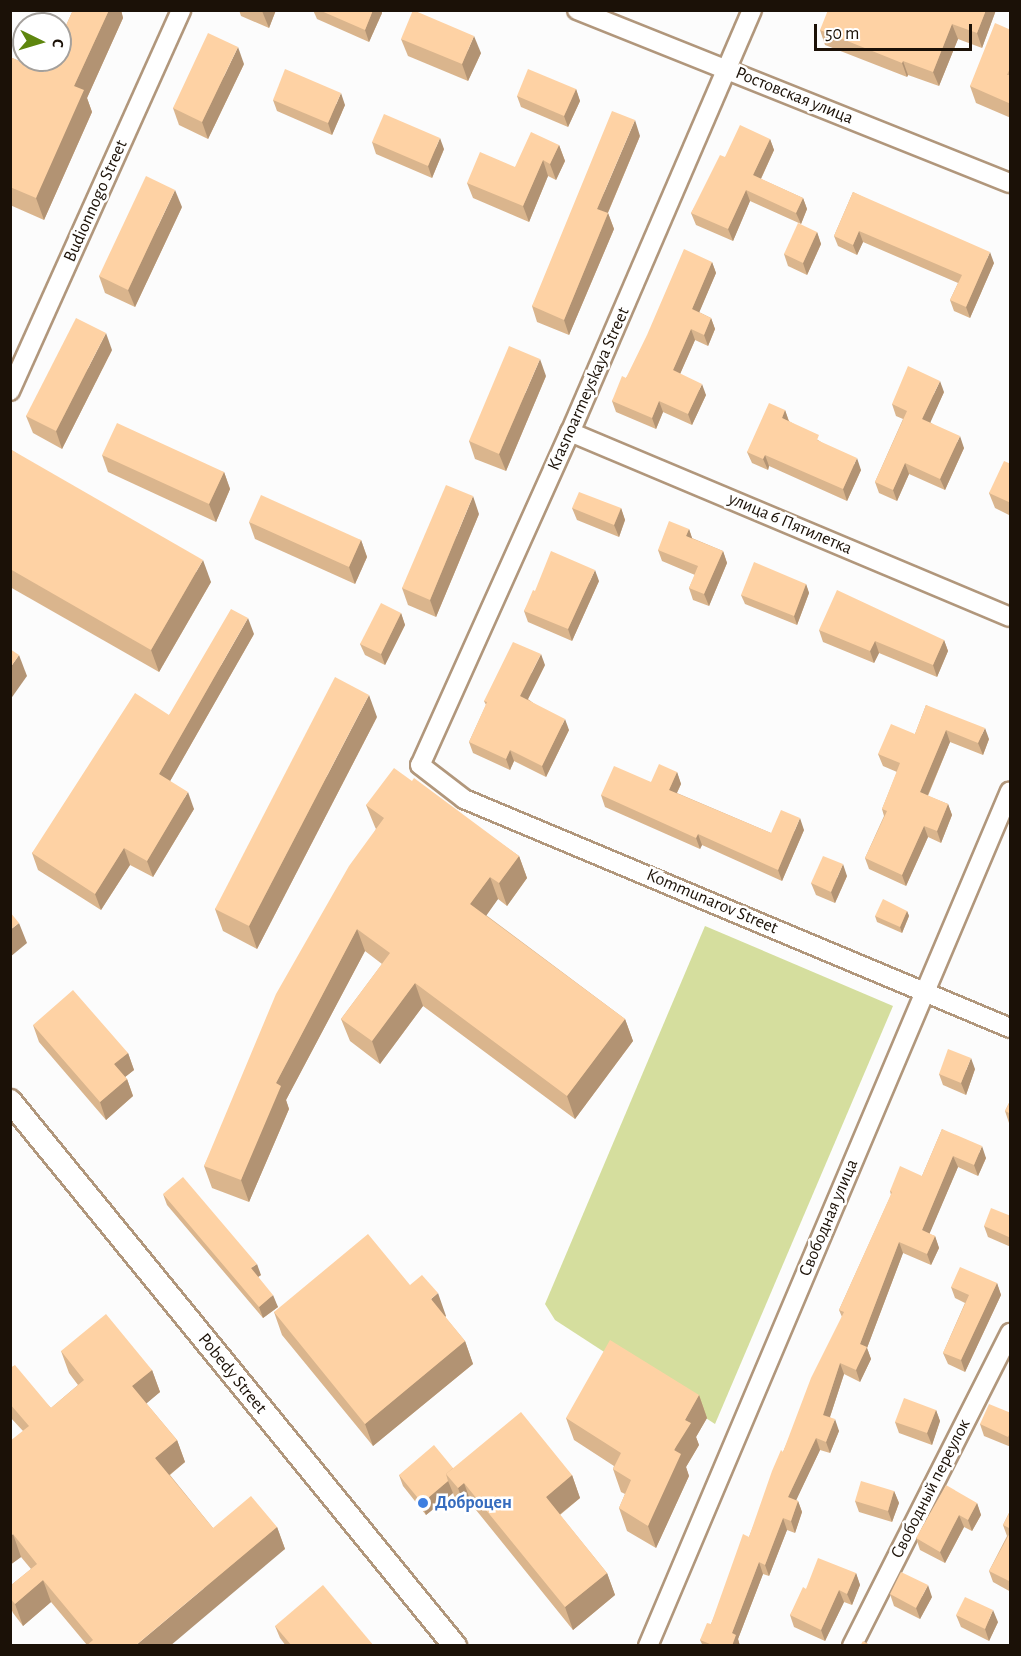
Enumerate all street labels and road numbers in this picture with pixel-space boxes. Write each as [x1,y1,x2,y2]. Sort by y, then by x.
street label: Ростовская улица [732,63,856,129]
street label: Budionnogo Street [59,137,133,265]
street label: Krasnoarmeyskaya Street [543,304,635,474]
street label: улица 6 Пятилетка [725,488,855,560]
street label: Kommunarov Street [643,865,781,939]
street label: Свободная улица [795,1156,863,1280]
street label: Pobedy Street [193,1329,271,1419]
street label: Свободный переулок [886,1416,976,1562]

